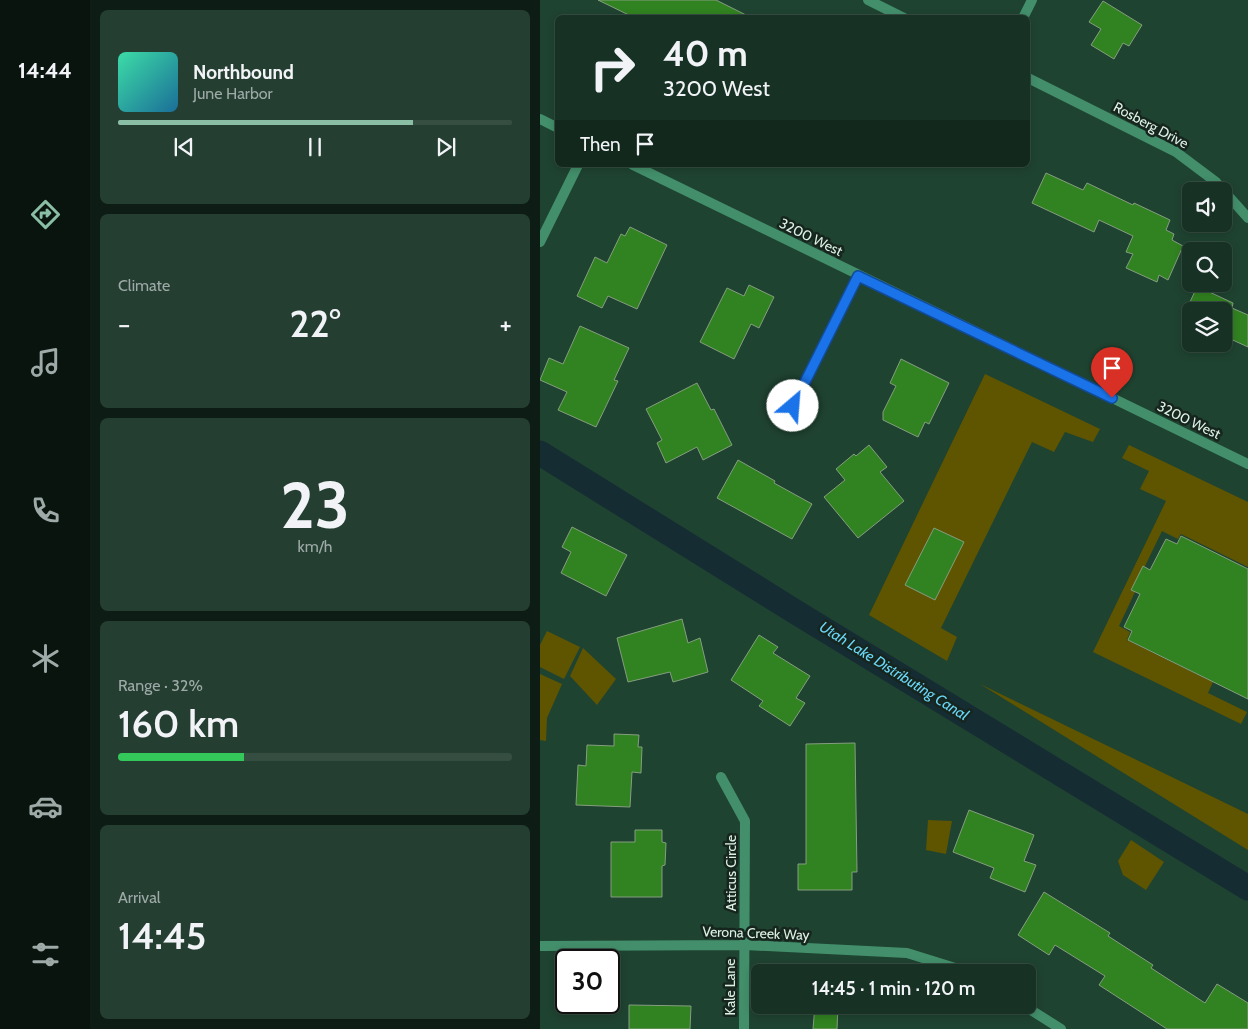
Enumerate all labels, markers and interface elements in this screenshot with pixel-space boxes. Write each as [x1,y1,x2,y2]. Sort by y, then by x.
text: 40 m [663,32,748,75]
icon: right [580,35,645,100]
text: 14:44 [18,57,72,84]
text: Northbound [193,61,294,84]
text: 3200 West [663,75,770,102]
text: June Harbor [193,84,273,103]
street label: Rosberg Drive [1110,98,1192,152]
icon: arrive [631,130,659,158]
icon: previous [170,133,198,161]
icon: pause [301,133,329,161]
icon: next [432,133,460,161]
text: Then [580,133,621,156]
map controls [1182,182,1232,352]
button: sound [1182,182,1232,232]
icon: directions [28,197,63,232]
street label: 3200 West [777,214,846,260]
button: search [1182,242,1232,292]
text: Climate [118,276,170,295]
text: 22° [289,300,341,347]
button: layers [1182,302,1232,352]
text: − [118,307,130,341]
text: + [500,307,512,341]
icon: music [28,345,63,380]
pin [1091,347,1133,398]
icon: arrive [1098,354,1126,382]
position arrow [766,379,818,431]
street label: 3200 West [1155,397,1224,443]
text: 23 [280,465,350,544]
icon: phone [28,493,63,528]
text: km/h [297,537,333,556]
water label: Utah Lake Distributing Canal [816,618,972,725]
icon: climate [28,641,63,676]
text: Range · 32% [118,676,203,695]
text: 160 km [118,700,239,747]
icon: car [28,789,63,824]
street label: Atticus Circle [722,835,740,911]
text: Arrival [118,888,161,907]
text: 14:45 [118,912,206,959]
street label: Verona Creek Way [702,922,810,944]
icon: filters [28,937,63,972]
speed limit sign: 30 [555,949,620,1014]
street label: Kale Lane [721,959,739,1015]
text: 14:45 · 1 min · 120 m [812,977,975,1000]

